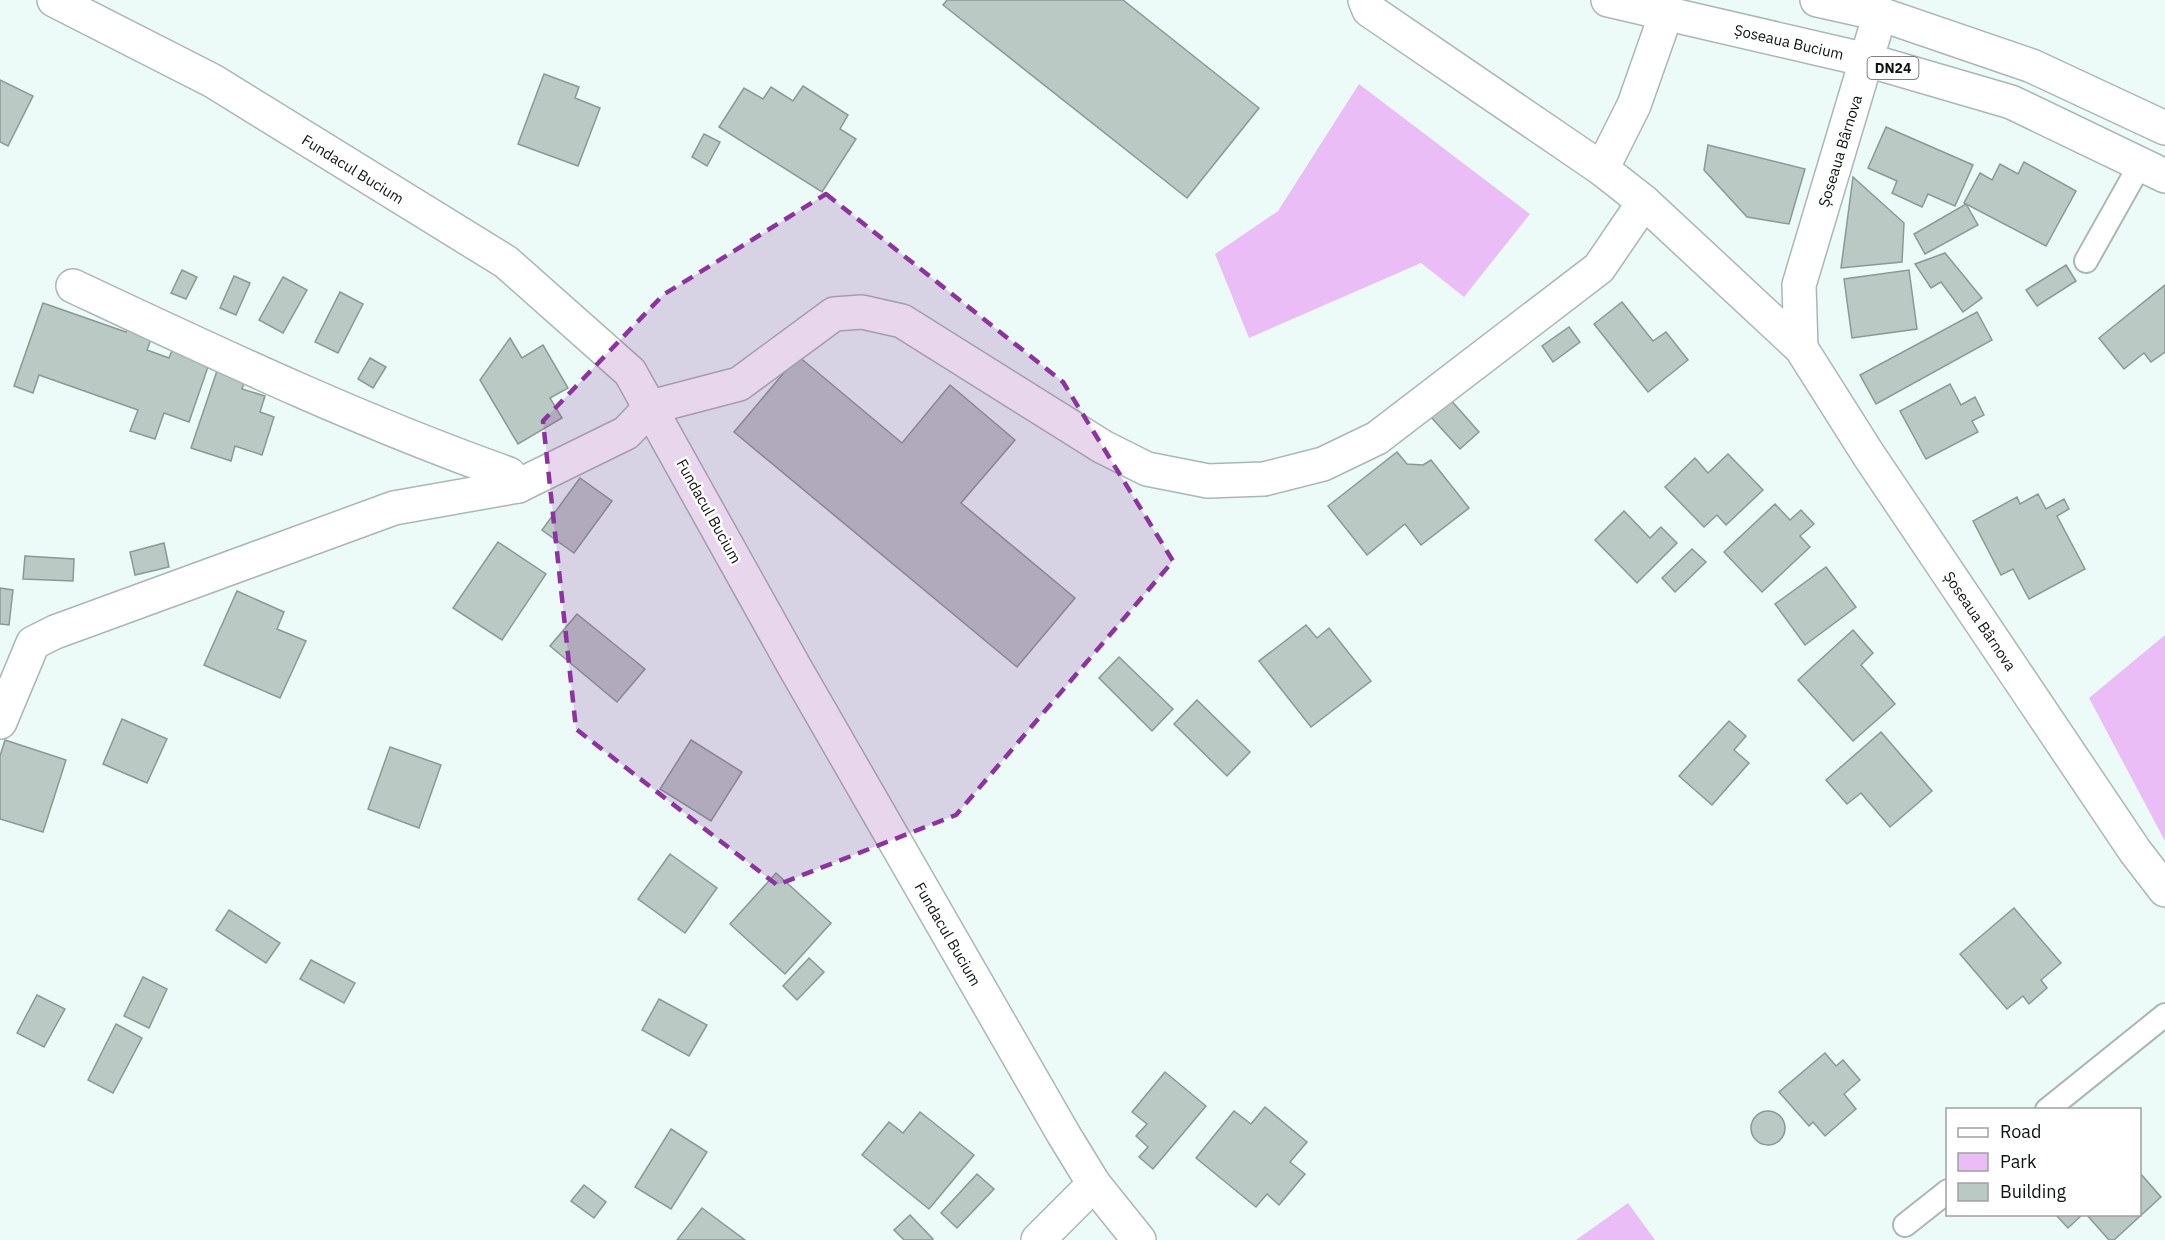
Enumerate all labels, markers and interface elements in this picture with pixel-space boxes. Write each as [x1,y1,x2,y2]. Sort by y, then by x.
street label: Șoseaua Bucium [1732,20,1846,64]
road number: DN24 [1868,57,1918,79]
street label: Șoseaua Bârnova [1814,93,1866,209]
street label: Fundacul Bucium [298,130,408,208]
street label: Fundacul Bucium [672,455,746,567]
street label: Șoseaua Bârnova [1940,568,2020,674]
street label: Fundacul Bucium [911,879,985,989]
legend [1946,1108,2141,1216]
text: Road [2000,1120,2041,1143]
text: Park [2000,1150,2037,1173]
text: Building [2000,1180,2067,1203]

